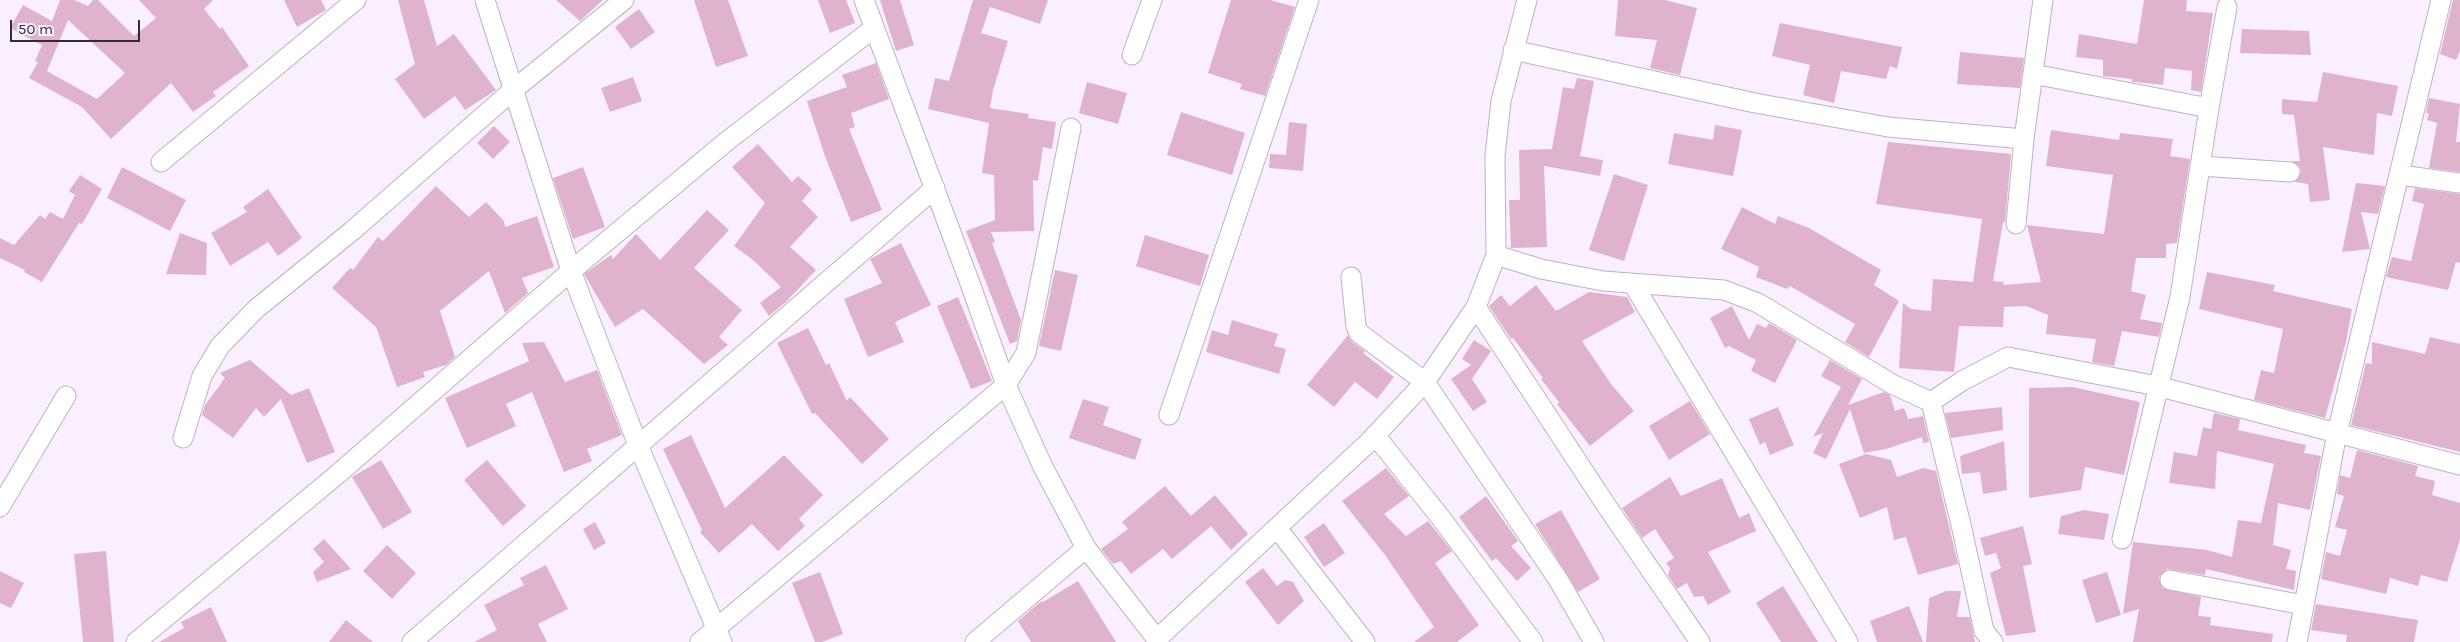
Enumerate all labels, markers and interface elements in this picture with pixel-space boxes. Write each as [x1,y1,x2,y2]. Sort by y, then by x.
scale bar [12,10,142,42]
text: 50 m [18,20,53,38]

